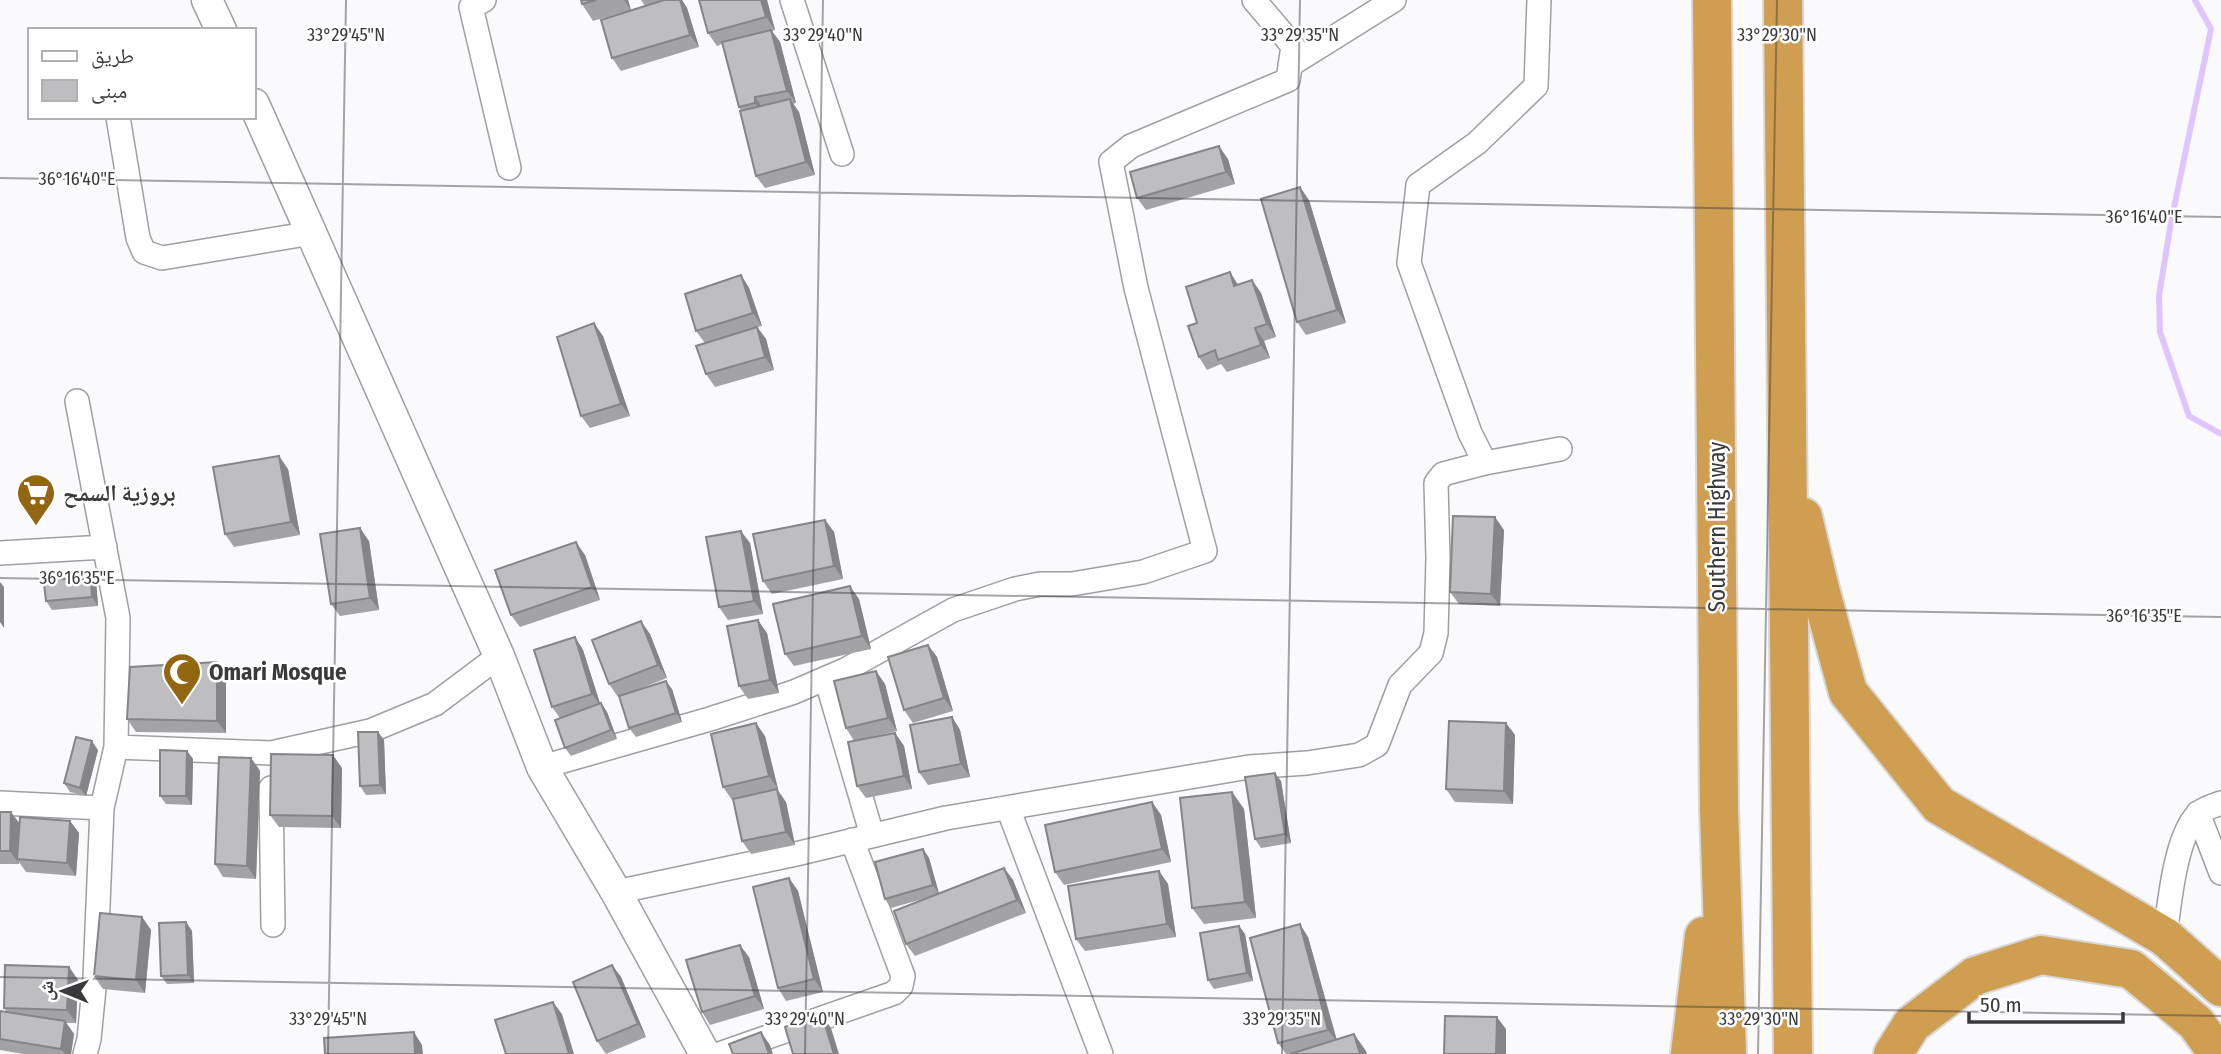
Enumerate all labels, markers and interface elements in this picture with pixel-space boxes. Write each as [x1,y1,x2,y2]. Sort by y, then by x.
text: 33°29'45"N [307,24,385,46]
text: 33°29'40"N [783,24,863,46]
text: 33°29'35"N [1261,24,1339,46]
text: 33°29'30"N [1737,24,1817,46]
legend [28,28,256,119]
text: طريق [91,43,134,69]
text: مبنى [91,78,127,104]
text: 36°16'40"E [39,168,115,190]
text: 36°16'40"E [2106,206,2182,228]
street label: Southern Highway [1703,441,1731,612]
supermarket icon: بروزية السمح [15,472,57,527]
place label: بروزية السمح [63,479,176,508]
text: 36°16'35"E [39,567,115,589]
text: 36°16'35"E [2106,605,2182,627]
mosque icon: Omari Mosque [161,651,203,706]
place label: Omari Mosque [209,658,347,686]
north arrow [28,956,98,1026]
text: ش [35,980,58,1001]
scale bar [1969,981,2123,1025]
text: 50 m [1980,992,2022,1018]
text: 33°29'45"N [289,1008,367,1030]
text: 33°29'40"N [765,1008,845,1030]
text: 33°29'35"N [1243,1008,1321,1030]
text: 33°29'30"N [1719,1008,1799,1030]

